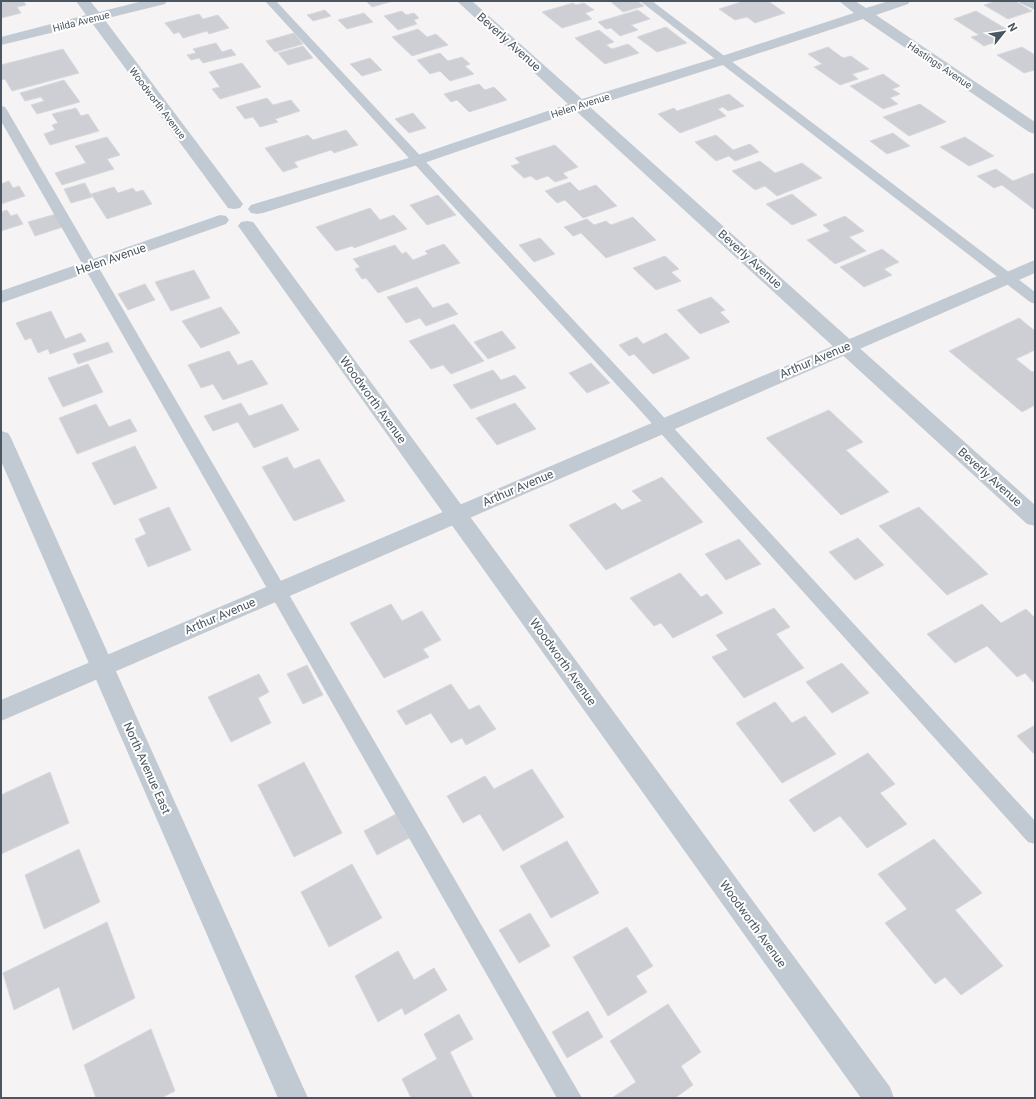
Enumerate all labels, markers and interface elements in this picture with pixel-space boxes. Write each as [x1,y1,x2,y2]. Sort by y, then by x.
street label: Hilda Avenue [52,9,111,34]
street label: Beverly Avenue [474,10,544,74]
north arrow [984,12,1024,52]
text: N [1005,21,1020,34]
street label: Hastings Avenue [906,40,974,91]
street label: Woodworth Avenue [127,65,188,141]
street label: Helen Avenue [550,91,611,120]
street label: Beverly Avenue [715,227,785,291]
street label: Helen Avenue [74,240,148,278]
street label: Arthur Avenue [777,339,853,381]
street label: Woodworth Avenue [337,354,409,446]
street label: Beverly Avenue [955,445,1025,509]
street label: Arthur Avenue [480,467,556,509]
street label: Arthur Avenue [182,595,258,637]
street label: Woodworth Avenue [527,616,599,708]
street label: North Avenue East [120,720,174,816]
street label: Woodworth Avenue [717,878,789,970]

